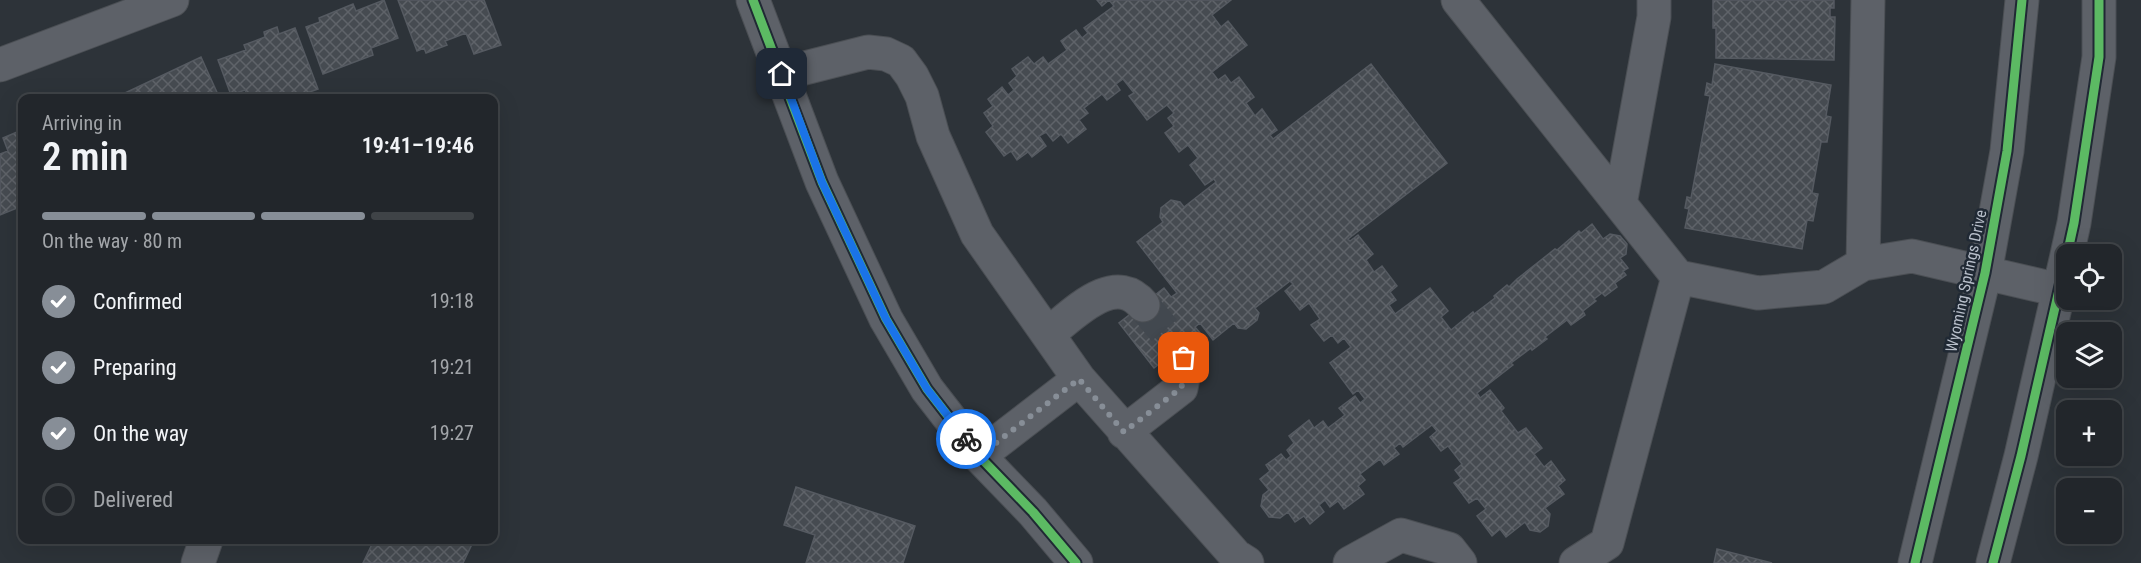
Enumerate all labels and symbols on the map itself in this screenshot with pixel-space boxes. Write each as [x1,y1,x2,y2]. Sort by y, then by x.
pin [756,48,807,99]
street label: Wyoming Springs Drive [1942,208,1990,354]
pin [1158,332,1209,383]
courier [936,409,996,469]

